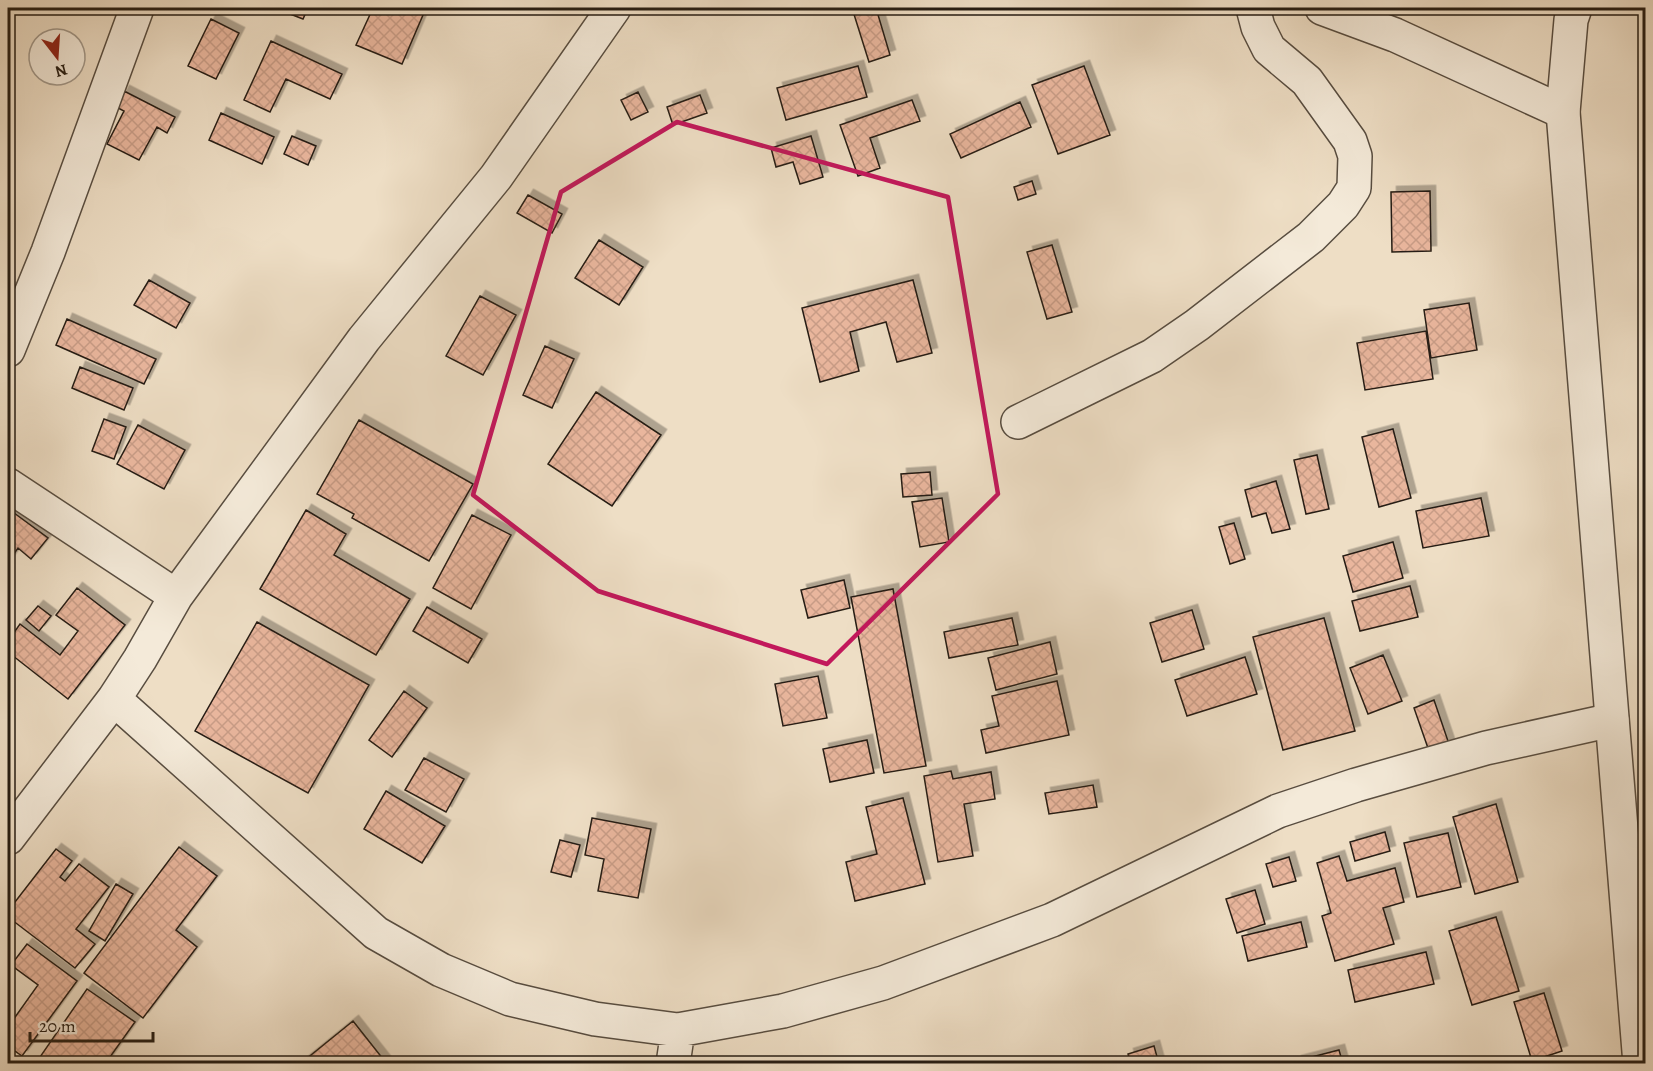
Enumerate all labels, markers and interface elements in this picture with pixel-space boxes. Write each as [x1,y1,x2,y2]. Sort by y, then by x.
north arrow [27,27,87,87]
text: N [52,58,70,83]
scale bar [30,1005,153,1043]
text: 20 m [39,1014,76,1038]

